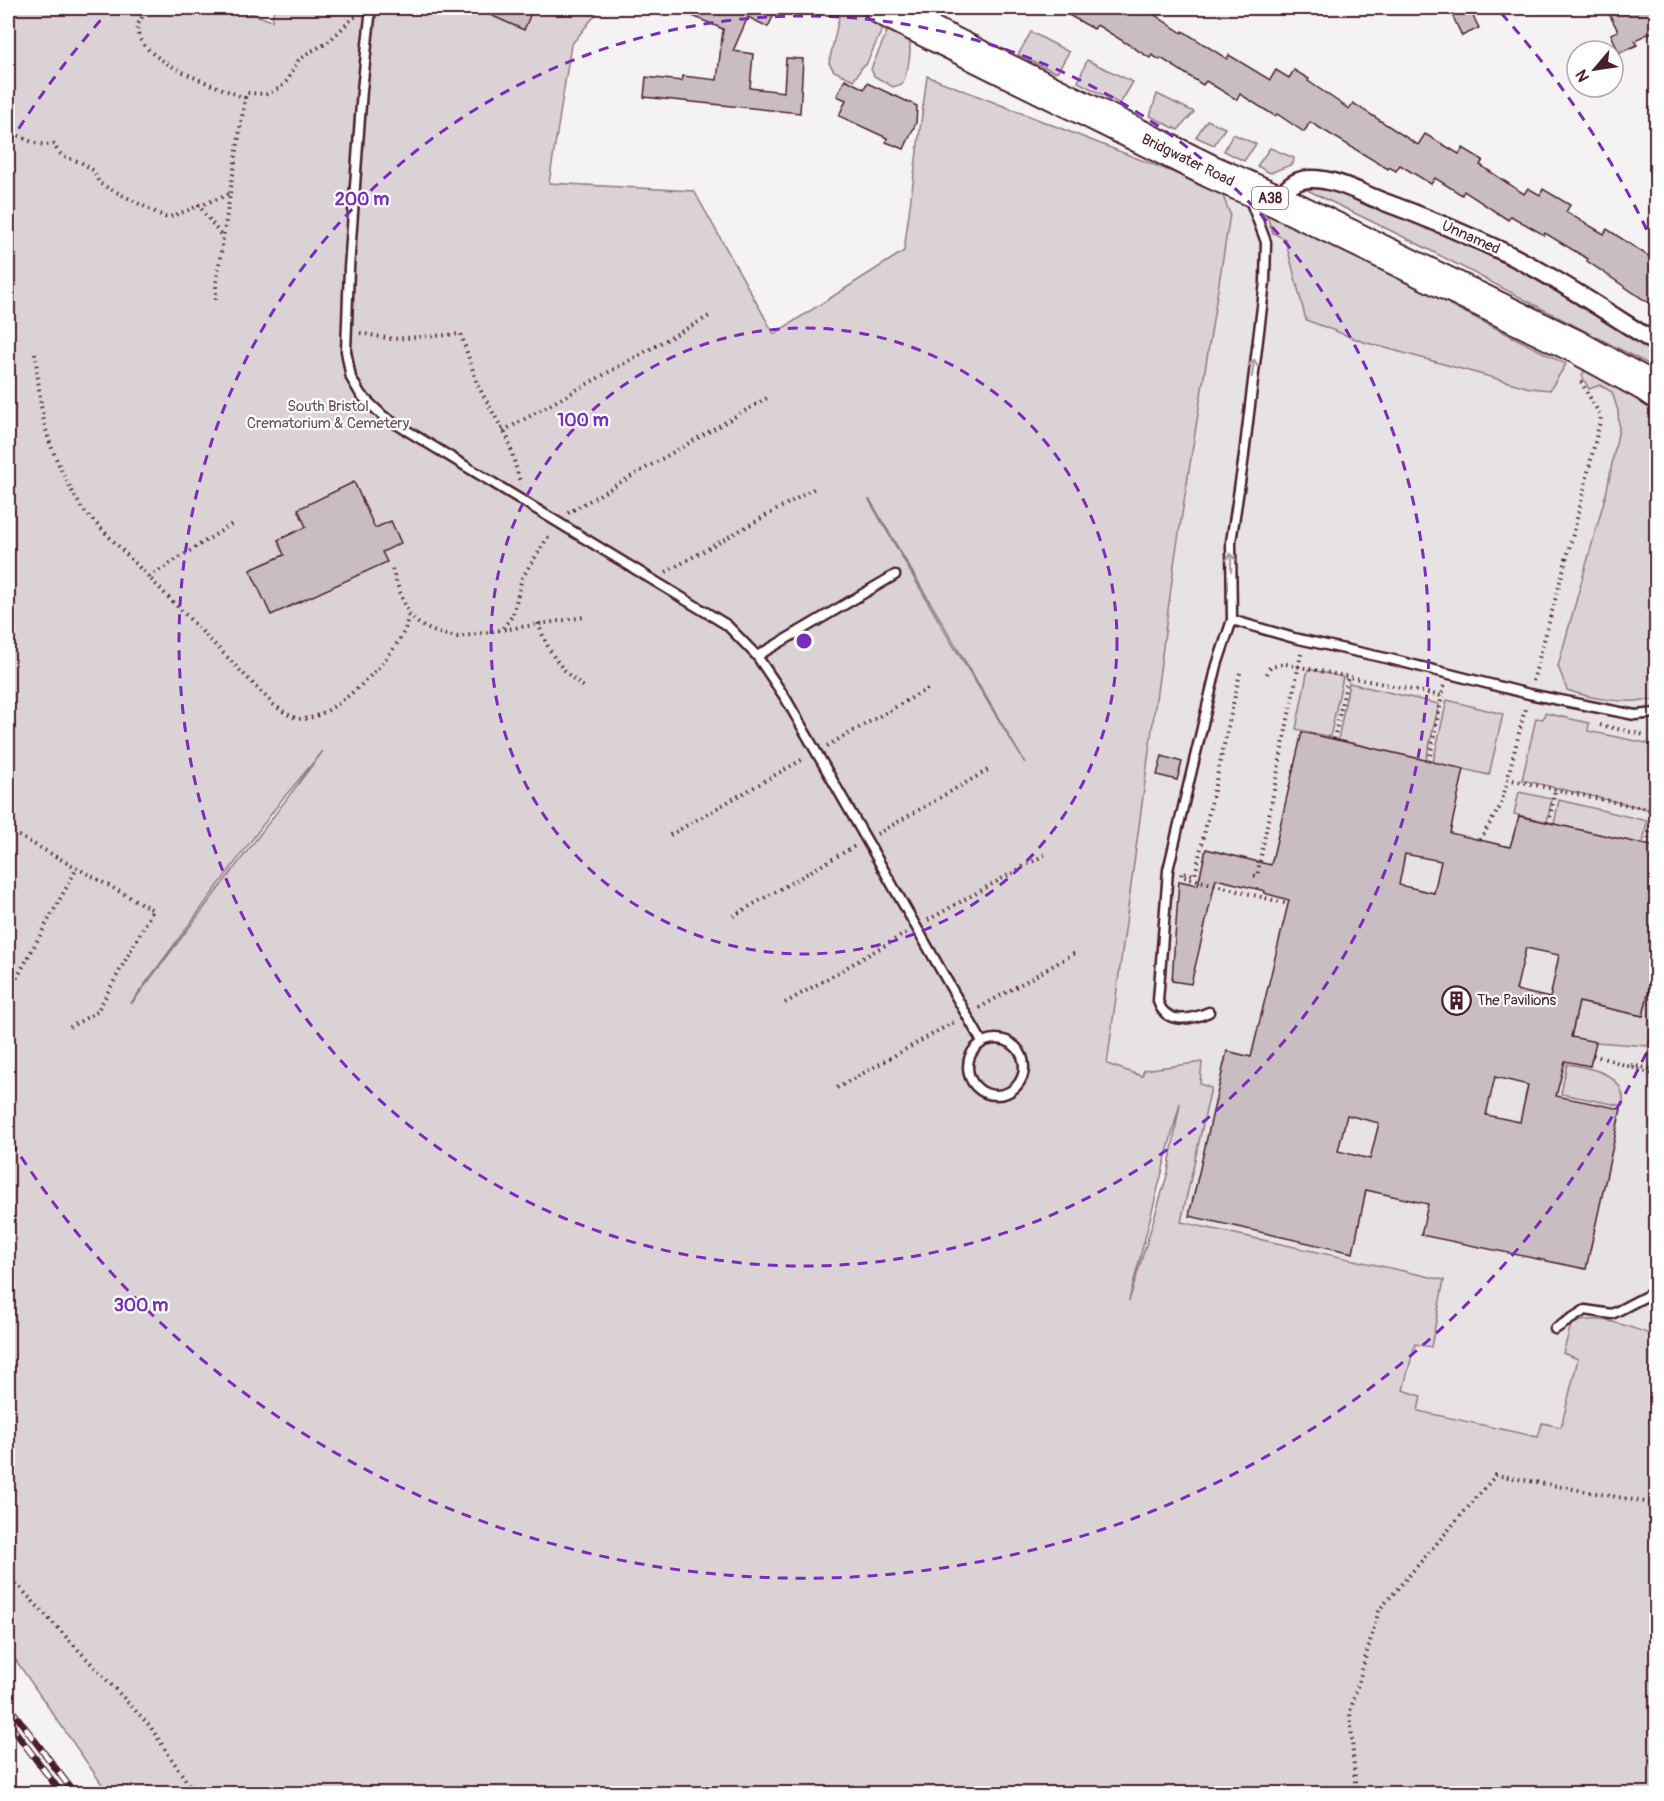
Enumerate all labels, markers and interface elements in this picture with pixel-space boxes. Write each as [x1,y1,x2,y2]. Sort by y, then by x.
north arrow [1565,39,1625,99]
text: N [1571,66,1594,85]
street label: Bridgwater Road [1138,130,1237,191]
road number: A38 [1252,187,1288,209]
text: 200 m [335,188,389,211]
street label: Unnamed [1439,216,1503,259]
one-way arrow [1248,359,1259,379]
park label: South Bristol Crematorium & Cemetery [247,397,410,433]
text: 100 m [557,409,609,432]
one-way arrow [1225,552,1237,572]
centre of rings [794,631,814,651]
building icon: The Pavilions [1440,984,1472,1016]
place label: The Pavilions [1477,991,1556,1010]
text: 300 m [114,1294,168,1317]

